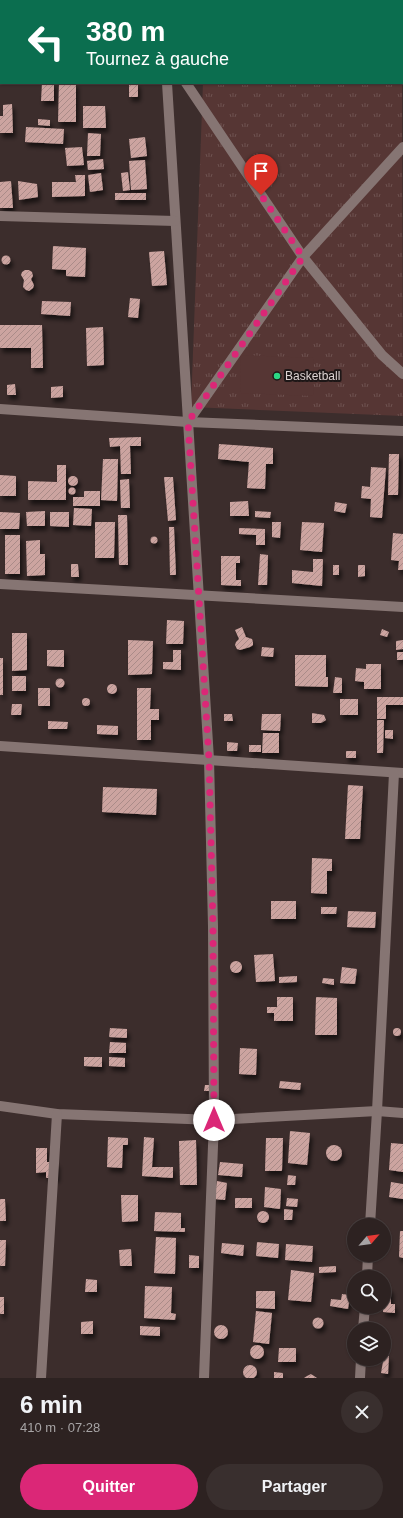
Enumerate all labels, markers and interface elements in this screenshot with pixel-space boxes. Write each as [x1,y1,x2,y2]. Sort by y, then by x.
icon: left [20,16,72,68]
text: 380 m [86,16,165,47]
text: Tournez à gauche [86,49,229,69]
pin [244,154,278,195]
icon: arrive [250,160,272,182]
place label: Basketball [285,369,340,383]
marker: Basketball [272,371,282,381]
position arrow [193,1099,235,1141]
north arrow [347,1218,391,1262]
map controls [347,1218,391,1366]
button: search [347,1270,391,1314]
button: layers [347,1322,391,1366]
text: 6 min [20,1391,83,1418]
button: close [341,1391,383,1433]
text: 410 m · 07:28 [20,1420,100,1435]
button: Quitter [20,1464,198,1510]
button: Partager [206,1464,383,1510]

